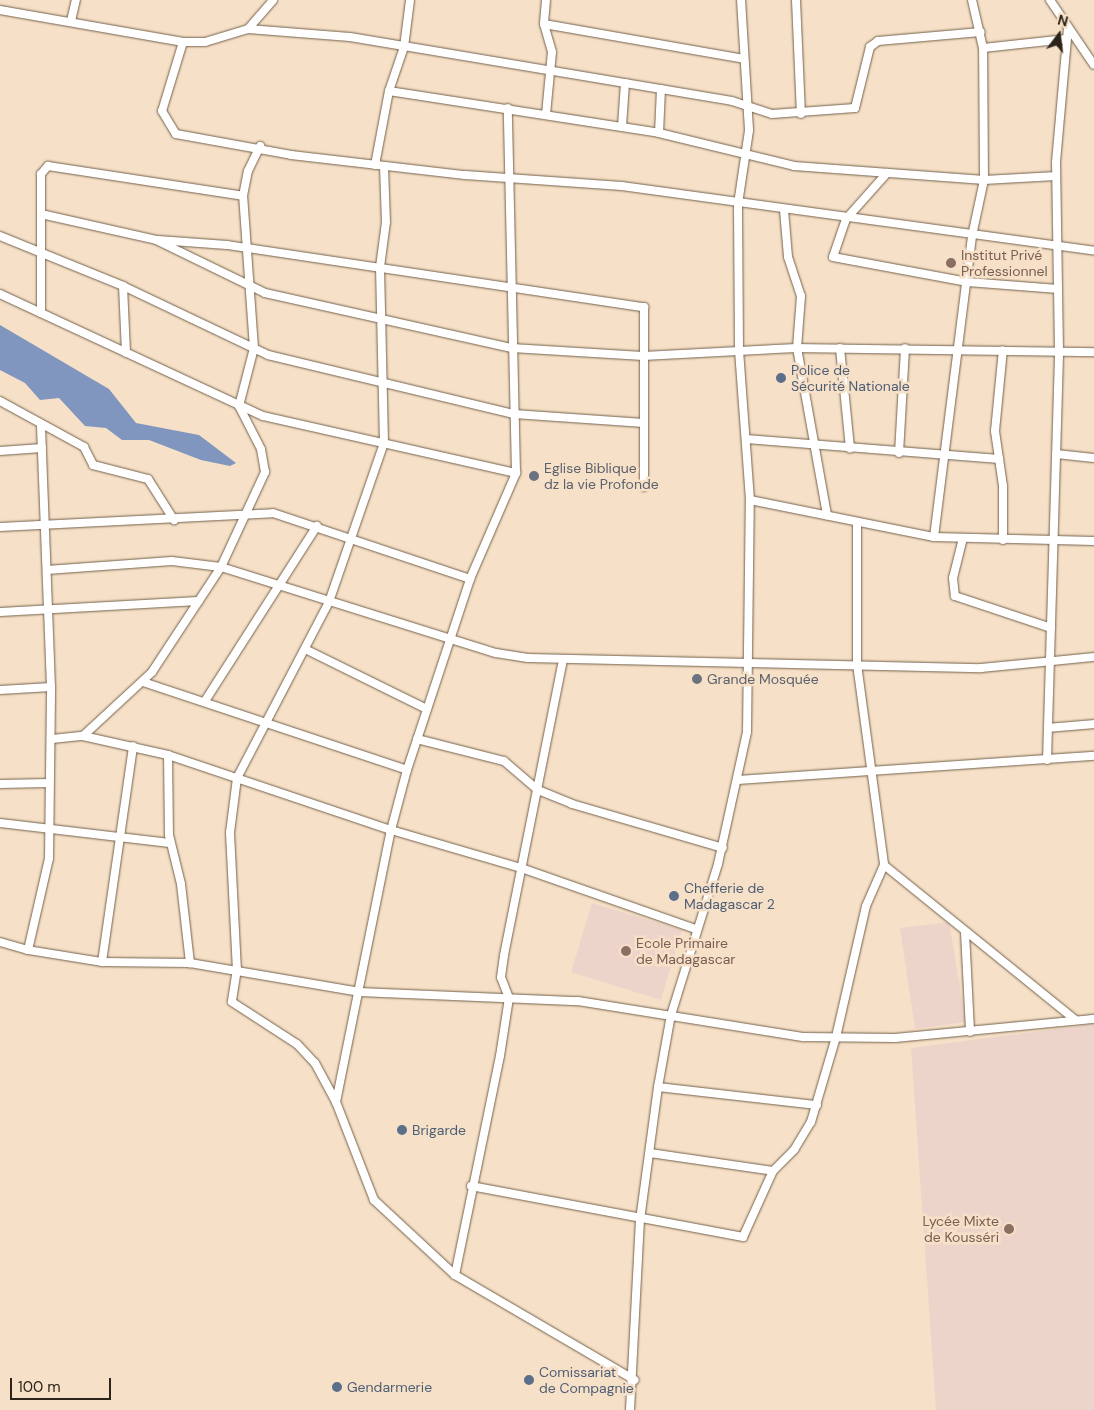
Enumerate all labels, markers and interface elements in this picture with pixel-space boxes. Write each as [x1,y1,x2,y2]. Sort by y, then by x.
north arrow [1034,10,1084,60]
text: N [1056,10,1070,31]
place label: Institut Privé Professionnel [961,247,1048,280]
marker: Institut Privé Professionnel [945,257,957,269]
place label: Police de Sécurité Nationale [791,362,910,394]
marker: Police de Sécurité Nationale [775,372,787,384]
place label: Eglise Biblique dz la vie Profonde [544,460,659,492]
marker: Eglise Biblique dz la vie Profonde [528,470,540,482]
place label: Grande Mosquée [707,671,819,687]
marker: Grande Mosquée [691,673,703,685]
place label: Chefferie de Madagascar 2 [684,880,775,912]
marker: Chefferie de Madagascar 2 [668,890,680,902]
place label: Ecole Primaire de Madagascar [636,935,735,968]
marker: Ecole Primaire de Madagascar [620,945,632,957]
place label: Brigarde [412,1122,466,1138]
marker: Brigarde [396,1124,408,1136]
place label: Lycée Mixte de Kousséri [922,1213,999,1246]
marker: Lycée Mixte de Kousséri [1003,1223,1015,1235]
place label: Comissariat de Compagnie [539,1364,634,1396]
scale bar [12,1368,114,1400]
marker: Comissariat de Compagnie [523,1374,535,1386]
text: 100 m [18,1377,61,1397]
place label: Gendarmerie [347,1379,432,1395]
marker: Gendarmerie [331,1381,343,1393]

